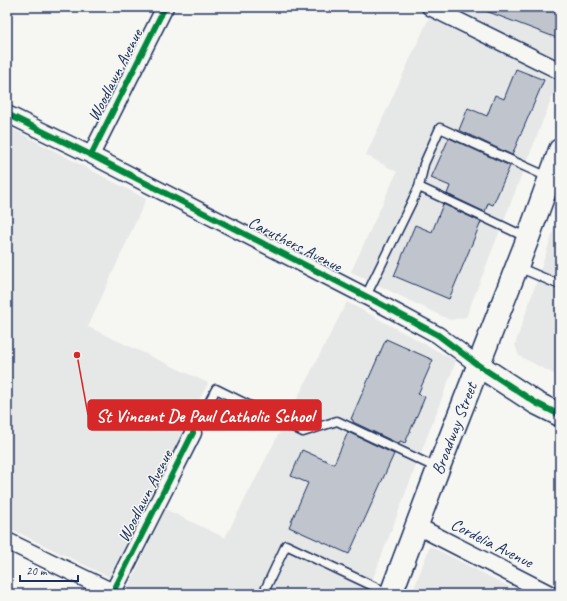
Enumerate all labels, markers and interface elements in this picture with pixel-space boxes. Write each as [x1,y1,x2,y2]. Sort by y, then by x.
street label: Woodlawn Avenue [83,24,148,125]
street label: Caruthers Avenue [245,212,346,277]
street label: Broadway Street [426,377,482,477]
callout: St Vincent De Paul Catholic School [88,400,321,430]
text: St Vincent De Paul Catholic School [96,405,318,427]
street label: Woodlawn Avenue [113,445,178,546]
street label: Cordelia Avenue [448,513,538,573]
scale bar [20,557,78,583]
text: 20 m [26,563,48,579]

